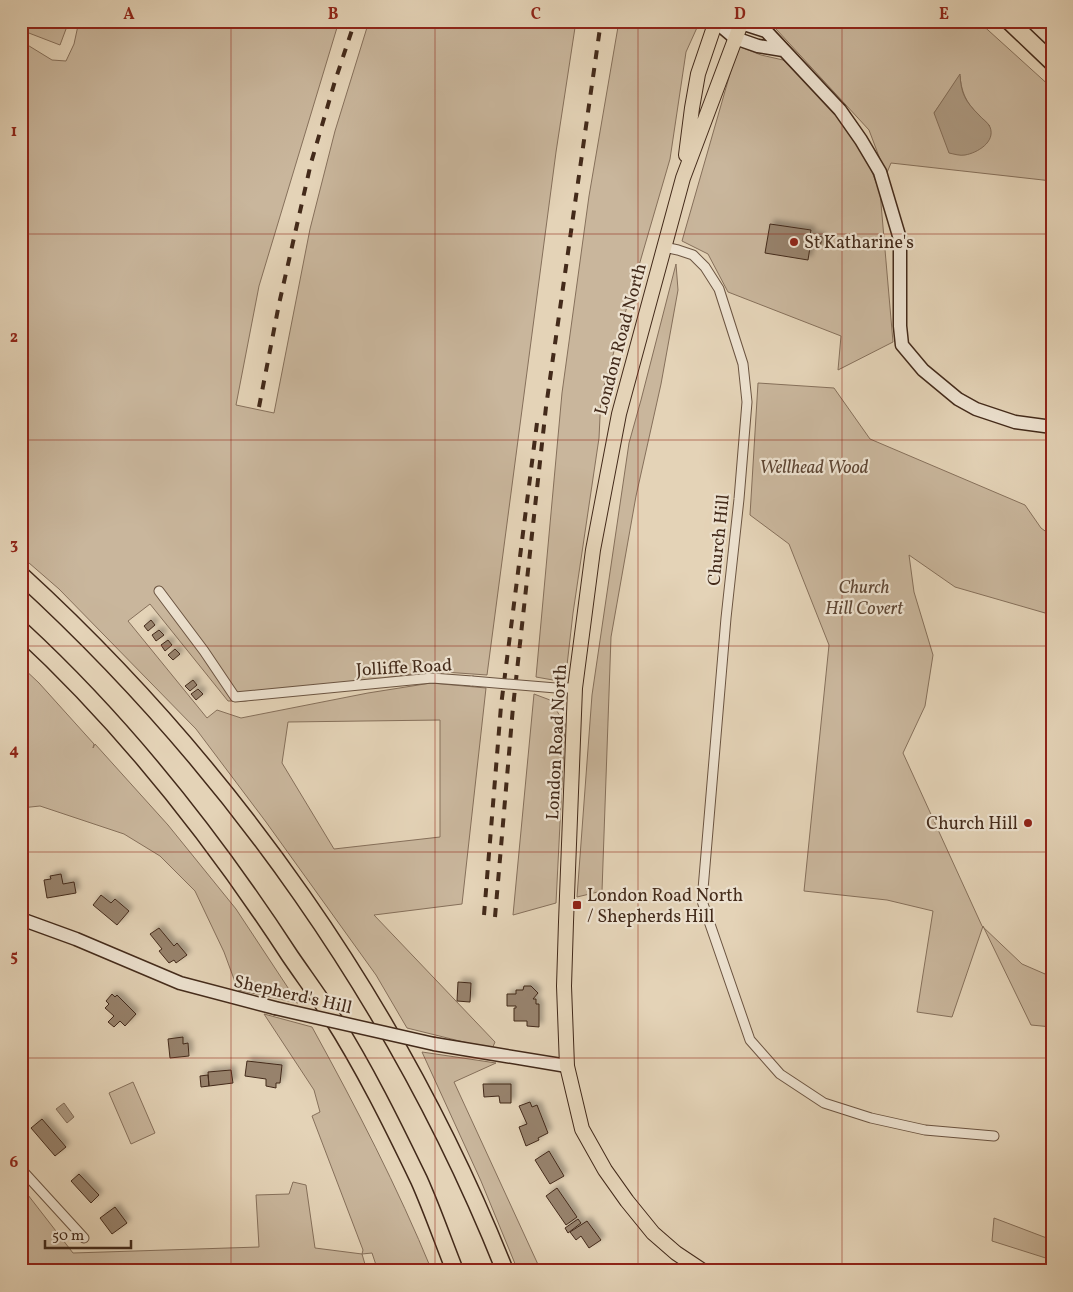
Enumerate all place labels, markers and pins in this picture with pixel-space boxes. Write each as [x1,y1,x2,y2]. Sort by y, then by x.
place label: St Katharine's [804,231,914,256]
marker: St Katharine's [788,236,800,248]
place label: Church Hill [926,812,1018,837]
marker: Church Hill [1022,817,1034,829]
place label: London Road North / Shepherds Hill [587,884,744,930]
marker: London Road North / Shepherds Hill [571,899,583,911]

